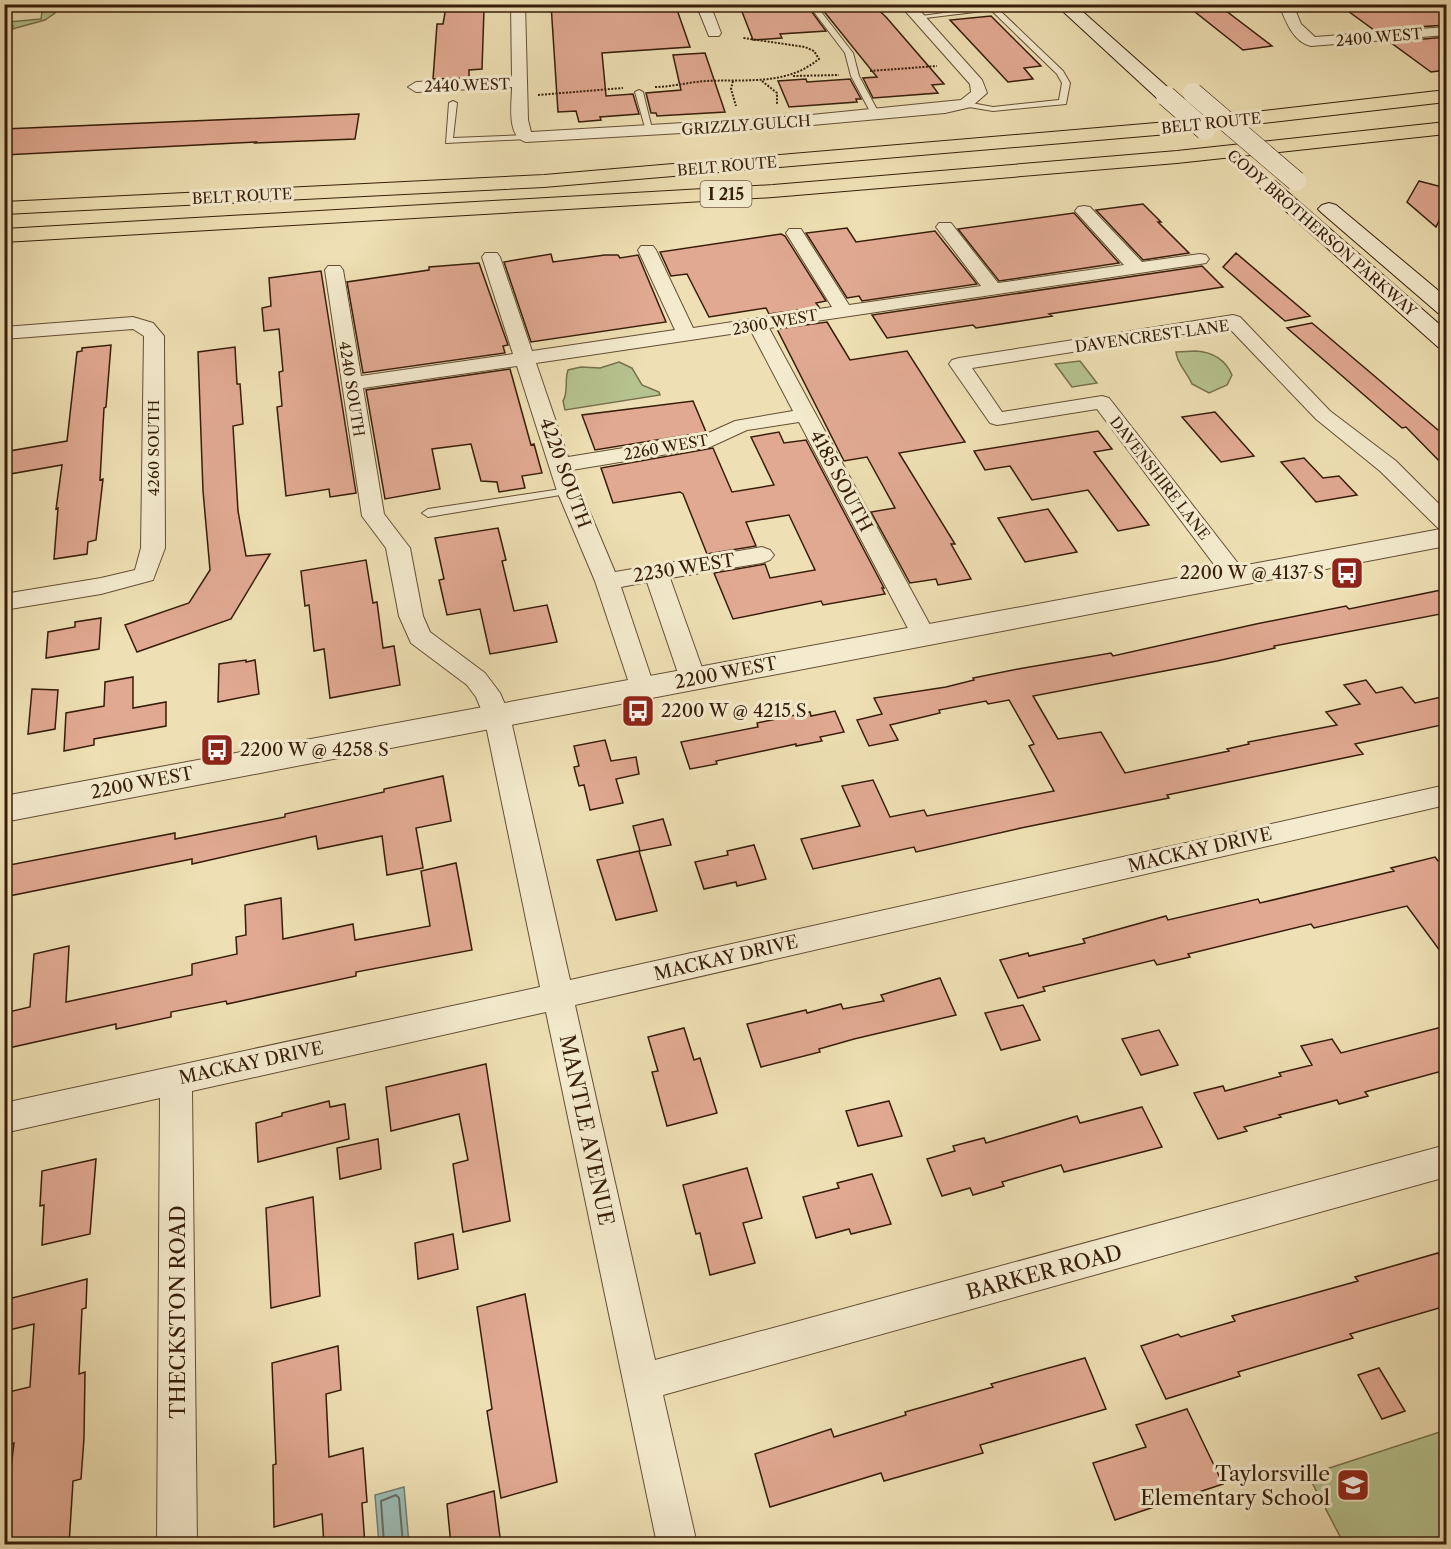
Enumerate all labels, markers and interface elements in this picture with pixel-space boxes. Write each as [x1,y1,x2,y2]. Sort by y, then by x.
street label: 2400 WEST [1335,24,1424,50]
street label: 2440 WEST [424,74,511,96]
street label: BELT ROUTE [1160,108,1262,138]
street label: GRIZZLY GULCH [681,111,811,139]
street label: CODY BROTHERSON PARKWAY [1223,145,1421,321]
street label: BELT ROUTE [676,152,778,180]
road number: I 215 [700,181,752,207]
street label: BELT ROUTE [191,184,293,208]
street label: 2300 WEST [731,305,820,339]
street label: DAVENCREST LANE [1074,316,1230,356]
street label: 4240 SOUTH [335,340,369,438]
street label: 4260 SOUTH [144,400,163,496]
street label: DAVENSHIRE LANE [1106,412,1214,544]
street label: 4220 SOUTH [535,415,595,531]
street label: 4185 SOUTH [805,427,877,535]
street label: 2260 WEST [622,430,711,464]
street label: 2230 WEST [632,549,737,587]
bus stop icon: 2200 W @ 4137 S [1329,555,1365,591]
place label: 2200 W @ 4137 S [1180,562,1324,584]
street label: 2200 WEST [673,652,780,694]
bus stop icon: 2200 W @ 4215 S [620,693,656,729]
place label: 2200 W @ 4215 S [661,700,807,722]
bus stop icon: 2200 W @ 4258 S [199,732,235,768]
place label: 2200 W @ 4258 S [240,739,389,761]
street label: 2200 WEST [89,762,196,804]
street label: MACKAY DRIVE [1126,823,1274,877]
street label: MACKAY DRIVE [652,931,800,985]
street label: MANTLE AVENUE [555,1032,619,1228]
street label: MACKAY DRIVE [177,1037,325,1089]
street label: THECKSTON ROAD [165,1205,190,1419]
street label: BARKER ROAD [963,1239,1125,1305]
place label: Taylorsville Elementary School [1140,1461,1330,1510]
school or university icon: Taylorsville Elementary School [1335,1467,1371,1503]

